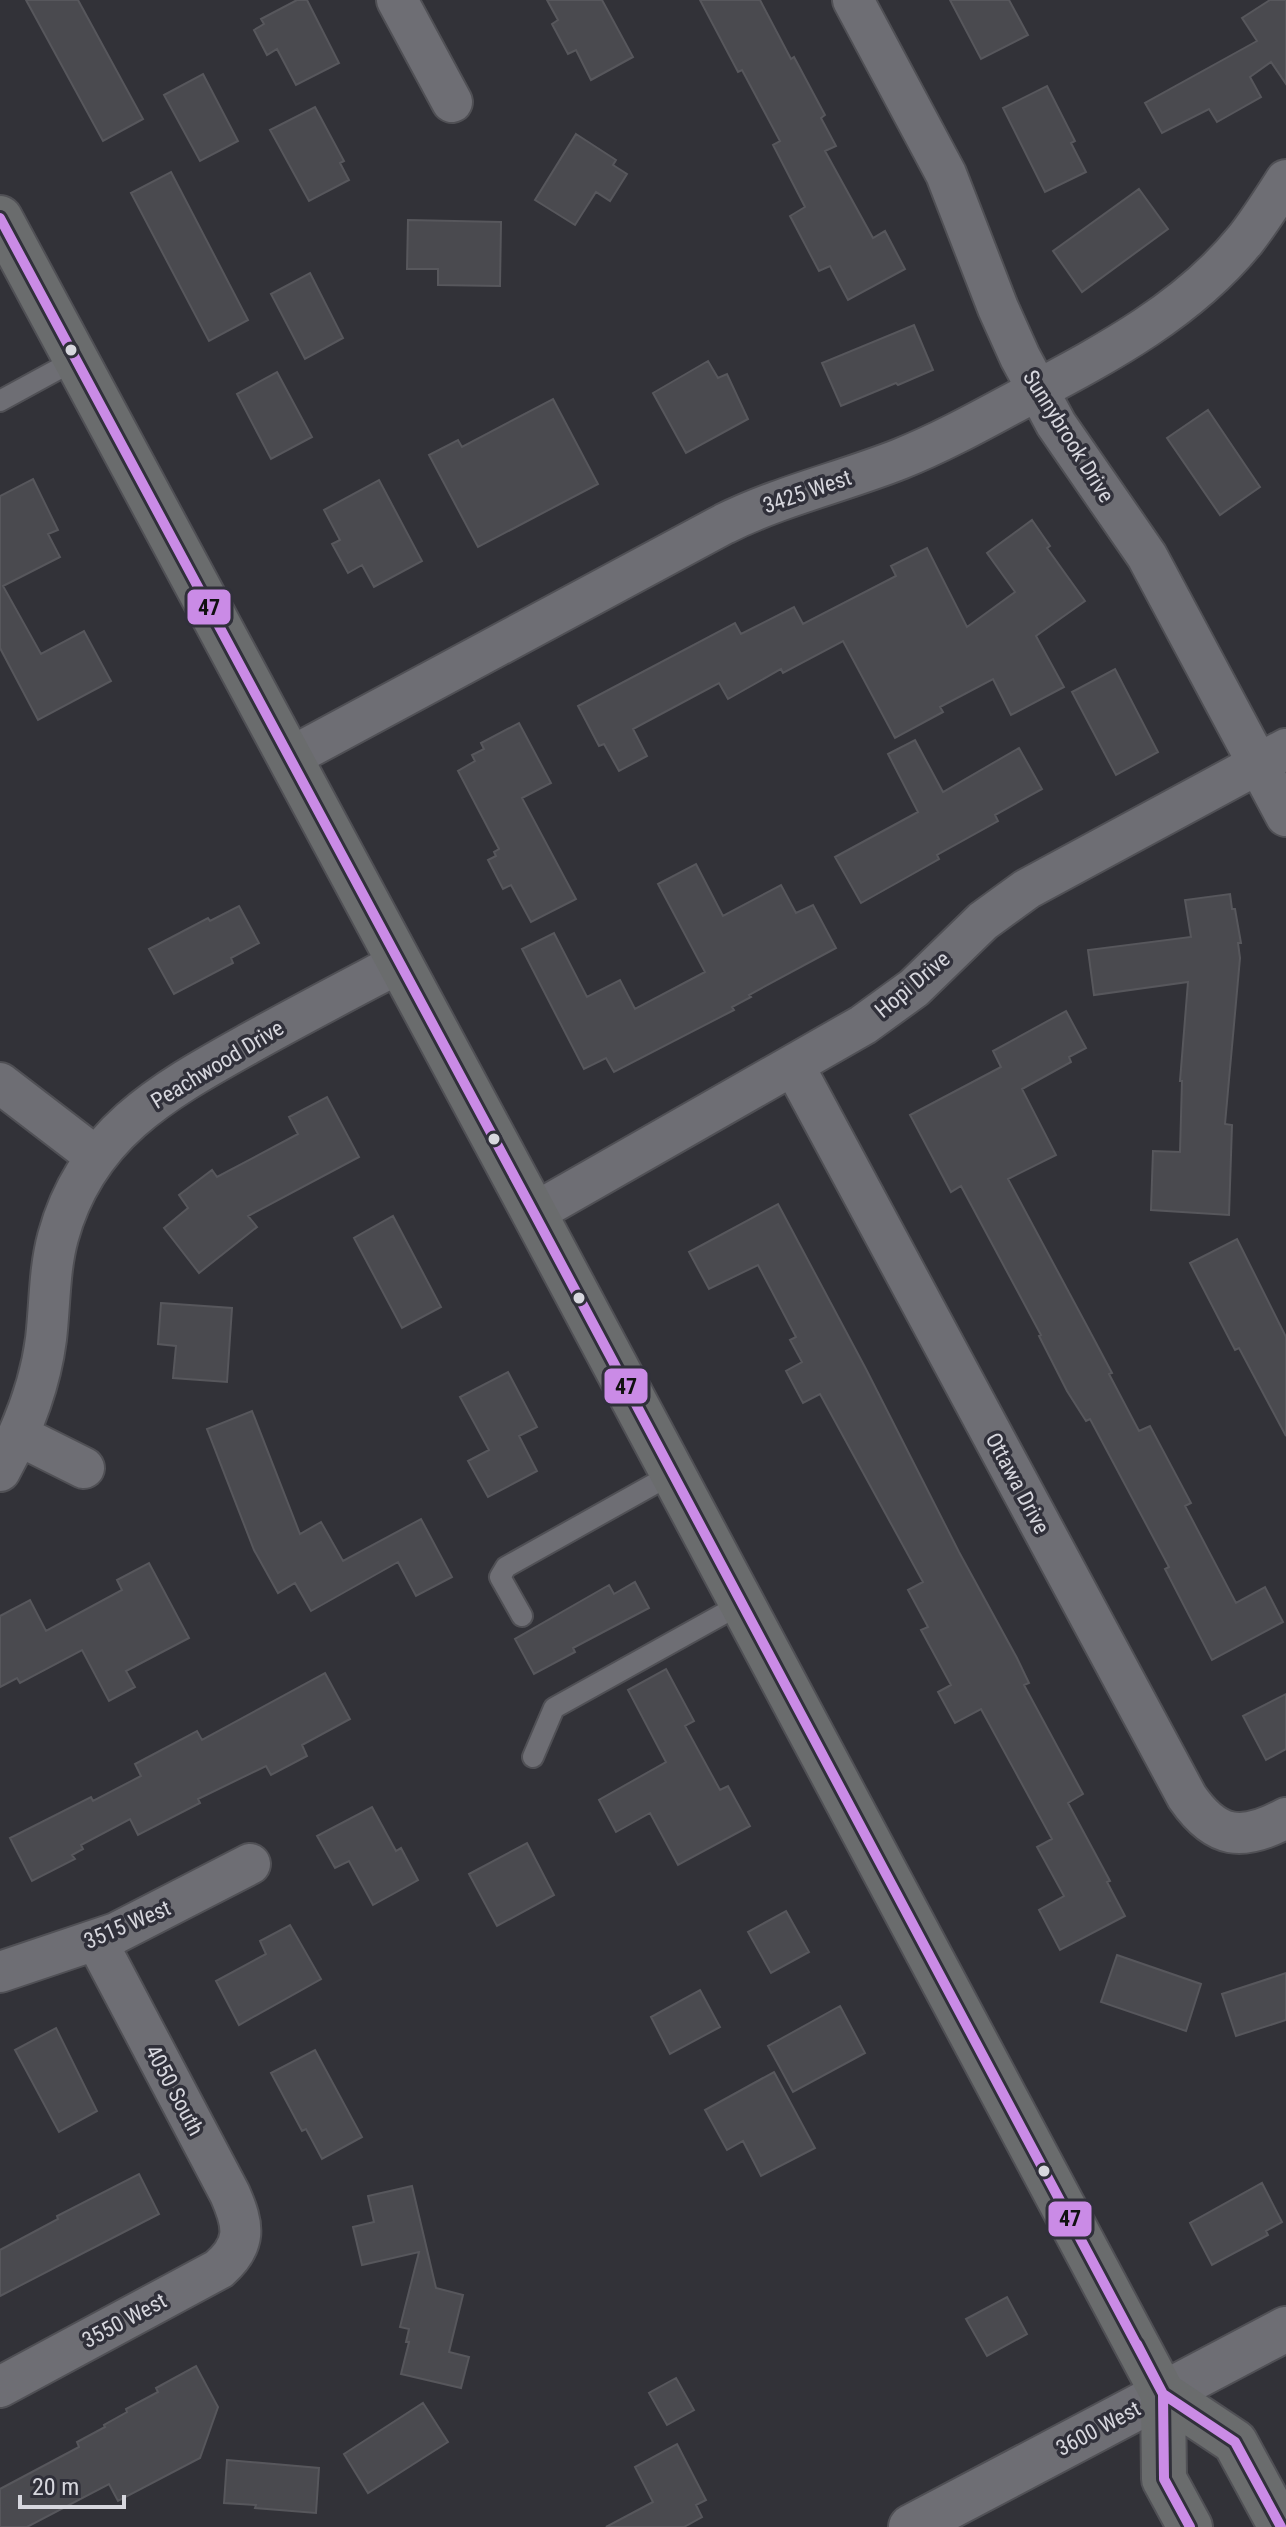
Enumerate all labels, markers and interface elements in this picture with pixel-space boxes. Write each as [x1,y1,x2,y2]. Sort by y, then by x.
unlabelled marker [63,342,79,358]
street label: Sunnybrook Drive [1018,366,1119,507]
street label: 3425 West [760,465,855,518]
line badge: 47 [186,588,232,626]
text: 47 [198,595,220,620]
street label: Hopi Drive [870,946,955,1023]
street label: Peachwood Drive [147,1015,288,1114]
unlabelled marker [486,1131,502,1147]
unlabelled marker [571,1290,587,1306]
line badge: 47 [603,1367,649,1405]
text: 47 [615,1374,637,1399]
street label: Ottawa Drive [981,1429,1055,1538]
street label: 3515 West [80,1895,174,1954]
street label: 4050 South [140,2041,209,2140]
unlabelled marker [1036,2163,1052,2179]
line badge: 47 [1047,2200,1093,2238]
text: 47 [1059,2206,1081,2231]
street label: 3550 West [78,2288,171,2353]
street label: 3600 West [1052,2396,1145,2461]
scale bar [20,2459,124,2509]
text: 20 m [32,2473,79,2501]

